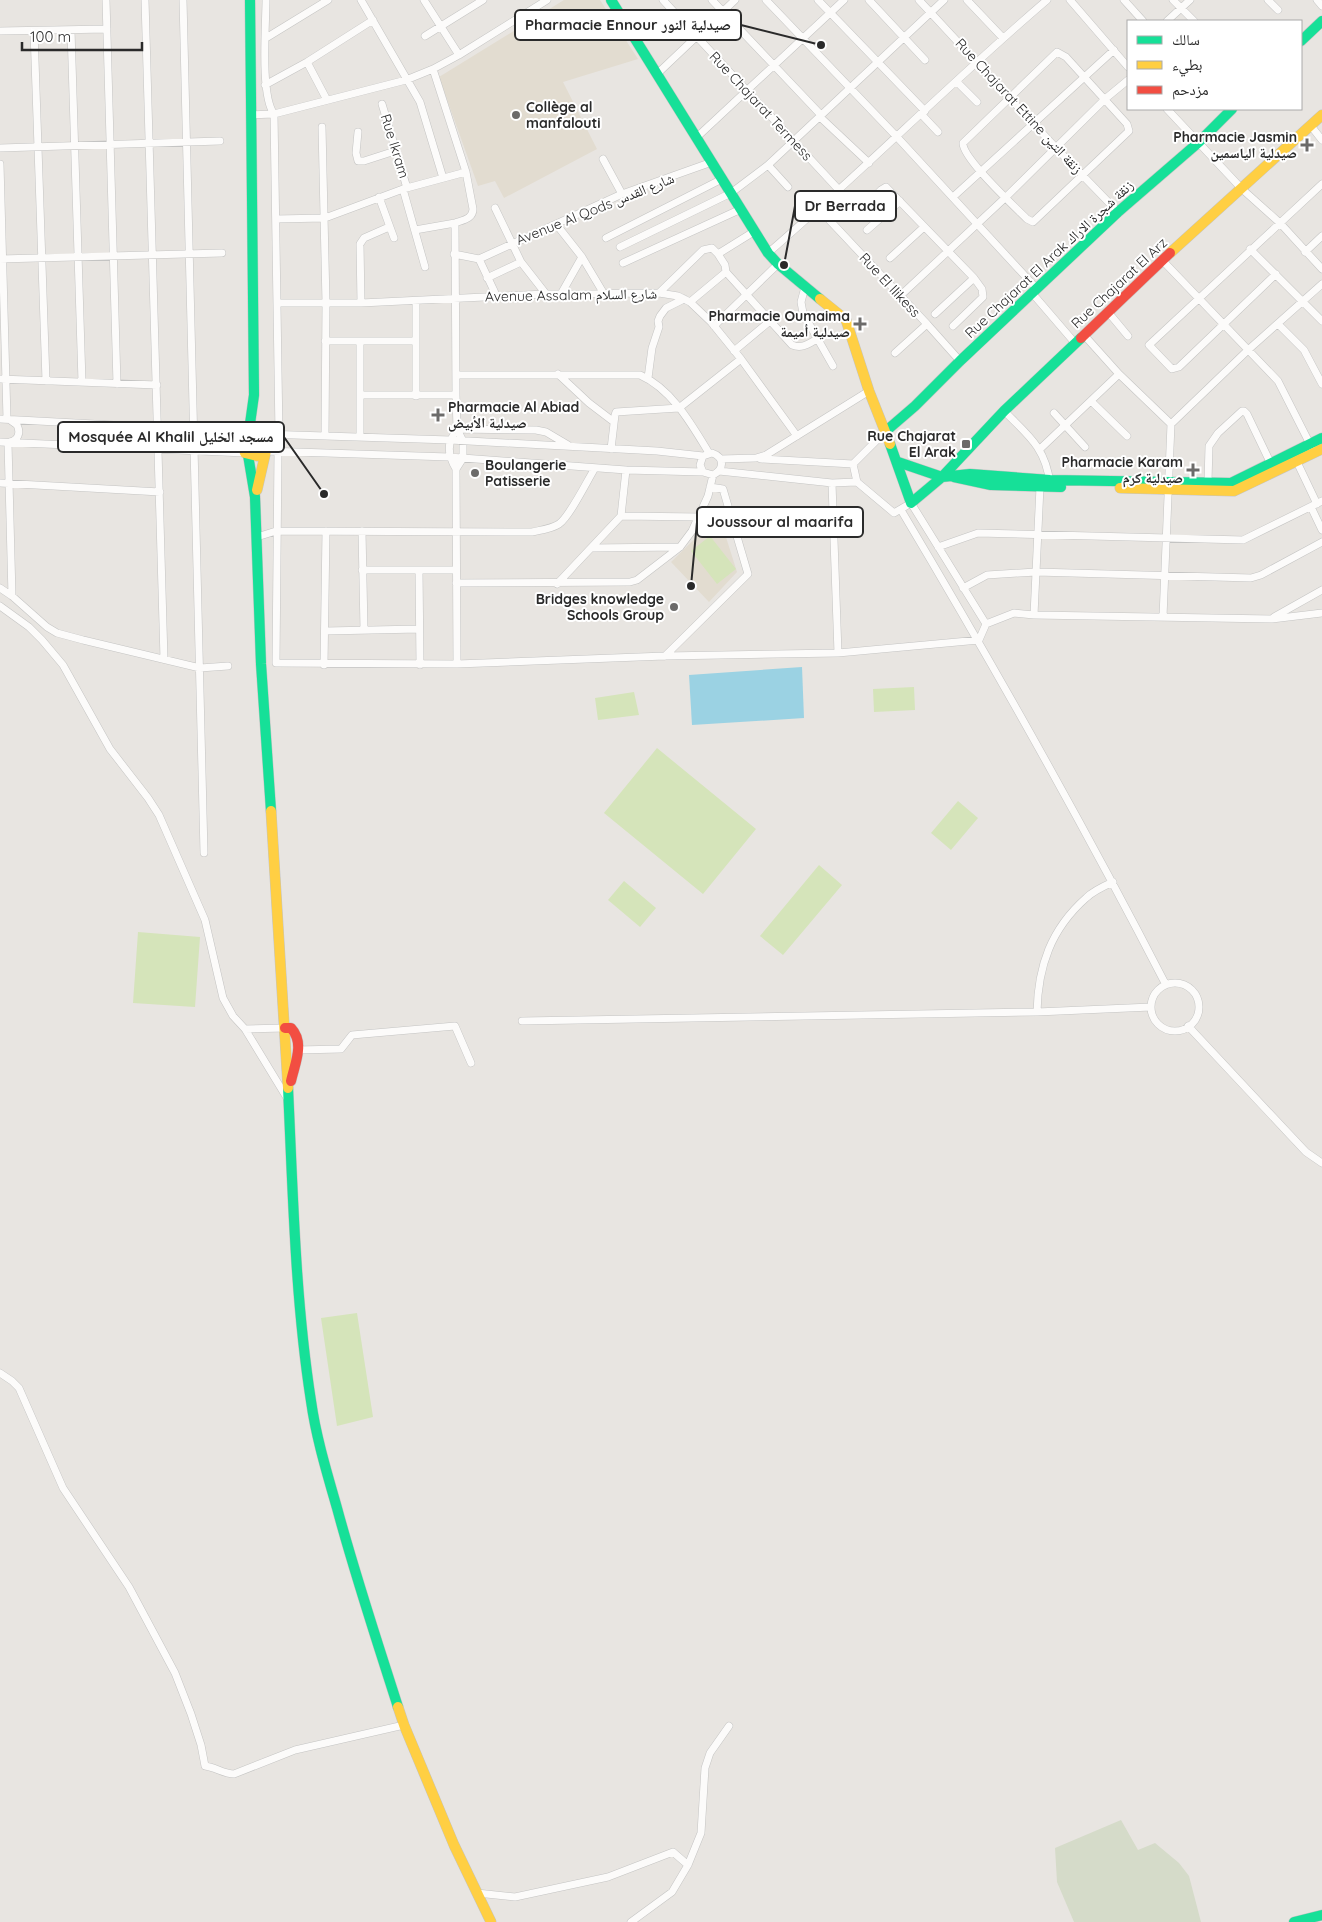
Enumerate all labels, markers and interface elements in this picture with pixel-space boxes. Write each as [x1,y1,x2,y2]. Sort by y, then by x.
callout: Pharmacie Ennour صيدلية النور [515,10,741,40]
text: Pharmacie Ennour صيدلية النور [525,15,731,34]
scale bar [22,20,142,52]
legend [1127,20,1302,110]
text: 100 m [30,27,71,46]
text: سالك [1172,30,1200,49]
street label: Rue Chajarat Ettine زنقة التين [951,35,1087,177]
street label: Rue Chajarat Termess [706,48,816,164]
text: بطيء [1172,55,1202,77]
text: مزدحم [1172,80,1209,100]
place label: Collège al manfalouti [526,98,601,132]
marker: Collège al manfalouti [510,109,522,121]
street label: Rue Ikram [377,112,413,180]
place label: Pharmacie Jasmin صيدلية الياسمين [1173,128,1297,162]
marker: Pharmacie Jasmin صيدلية الياسمين [1301,139,1313,151]
street label: Avenue Al Qods شارع القدس [513,169,677,250]
street label: Rue Chajarat El Arak زنقة شجرة الاراك [961,176,1137,342]
callout: Dr Berrada [795,191,896,221]
text: Dr Berrada [804,196,886,215]
street label: Rue Chajarat El Arz [1067,234,1171,332]
street label: Rue El Ilikess [855,249,925,321]
street label: Avenue Assalam شارع السلام [485,284,657,307]
place label: Pharmacie Oumaima صيدلية أميمة [708,307,850,341]
marker: Pharmacie Oumaima صيدلية أميمة [854,318,866,330]
place label: Pharmacie Al Abiad صيدلية الأبيض [448,398,579,432]
marker: Pharmacie Al Abiad صيدلية الأبيض [432,409,444,421]
callout: Mosquée Al Khalil مسجد الخليل [58,422,284,452]
text: Mosquée Al Khalil مسجد الخليل [68,427,274,446]
place label: Rue Chajarat El Arak [867,427,956,461]
marker: Rue Chajarat El Arak [960,438,972,450]
place label: Pharmacie Karam صيدلية كرم [1061,453,1183,488]
place label: Boulangerie Patisserie [485,456,567,490]
marker: Pharmacie Karam صيدلية كرم [1187,464,1199,476]
marker: Boulangerie Patisserie [469,467,481,479]
callout: Joussour al maarifa [697,507,863,537]
text: Joussour al maarifa [707,512,853,531]
place label: Bridges knowledge Schools Group [536,590,664,624]
marker: Bridges knowledge Schools Group [668,601,680,613]

